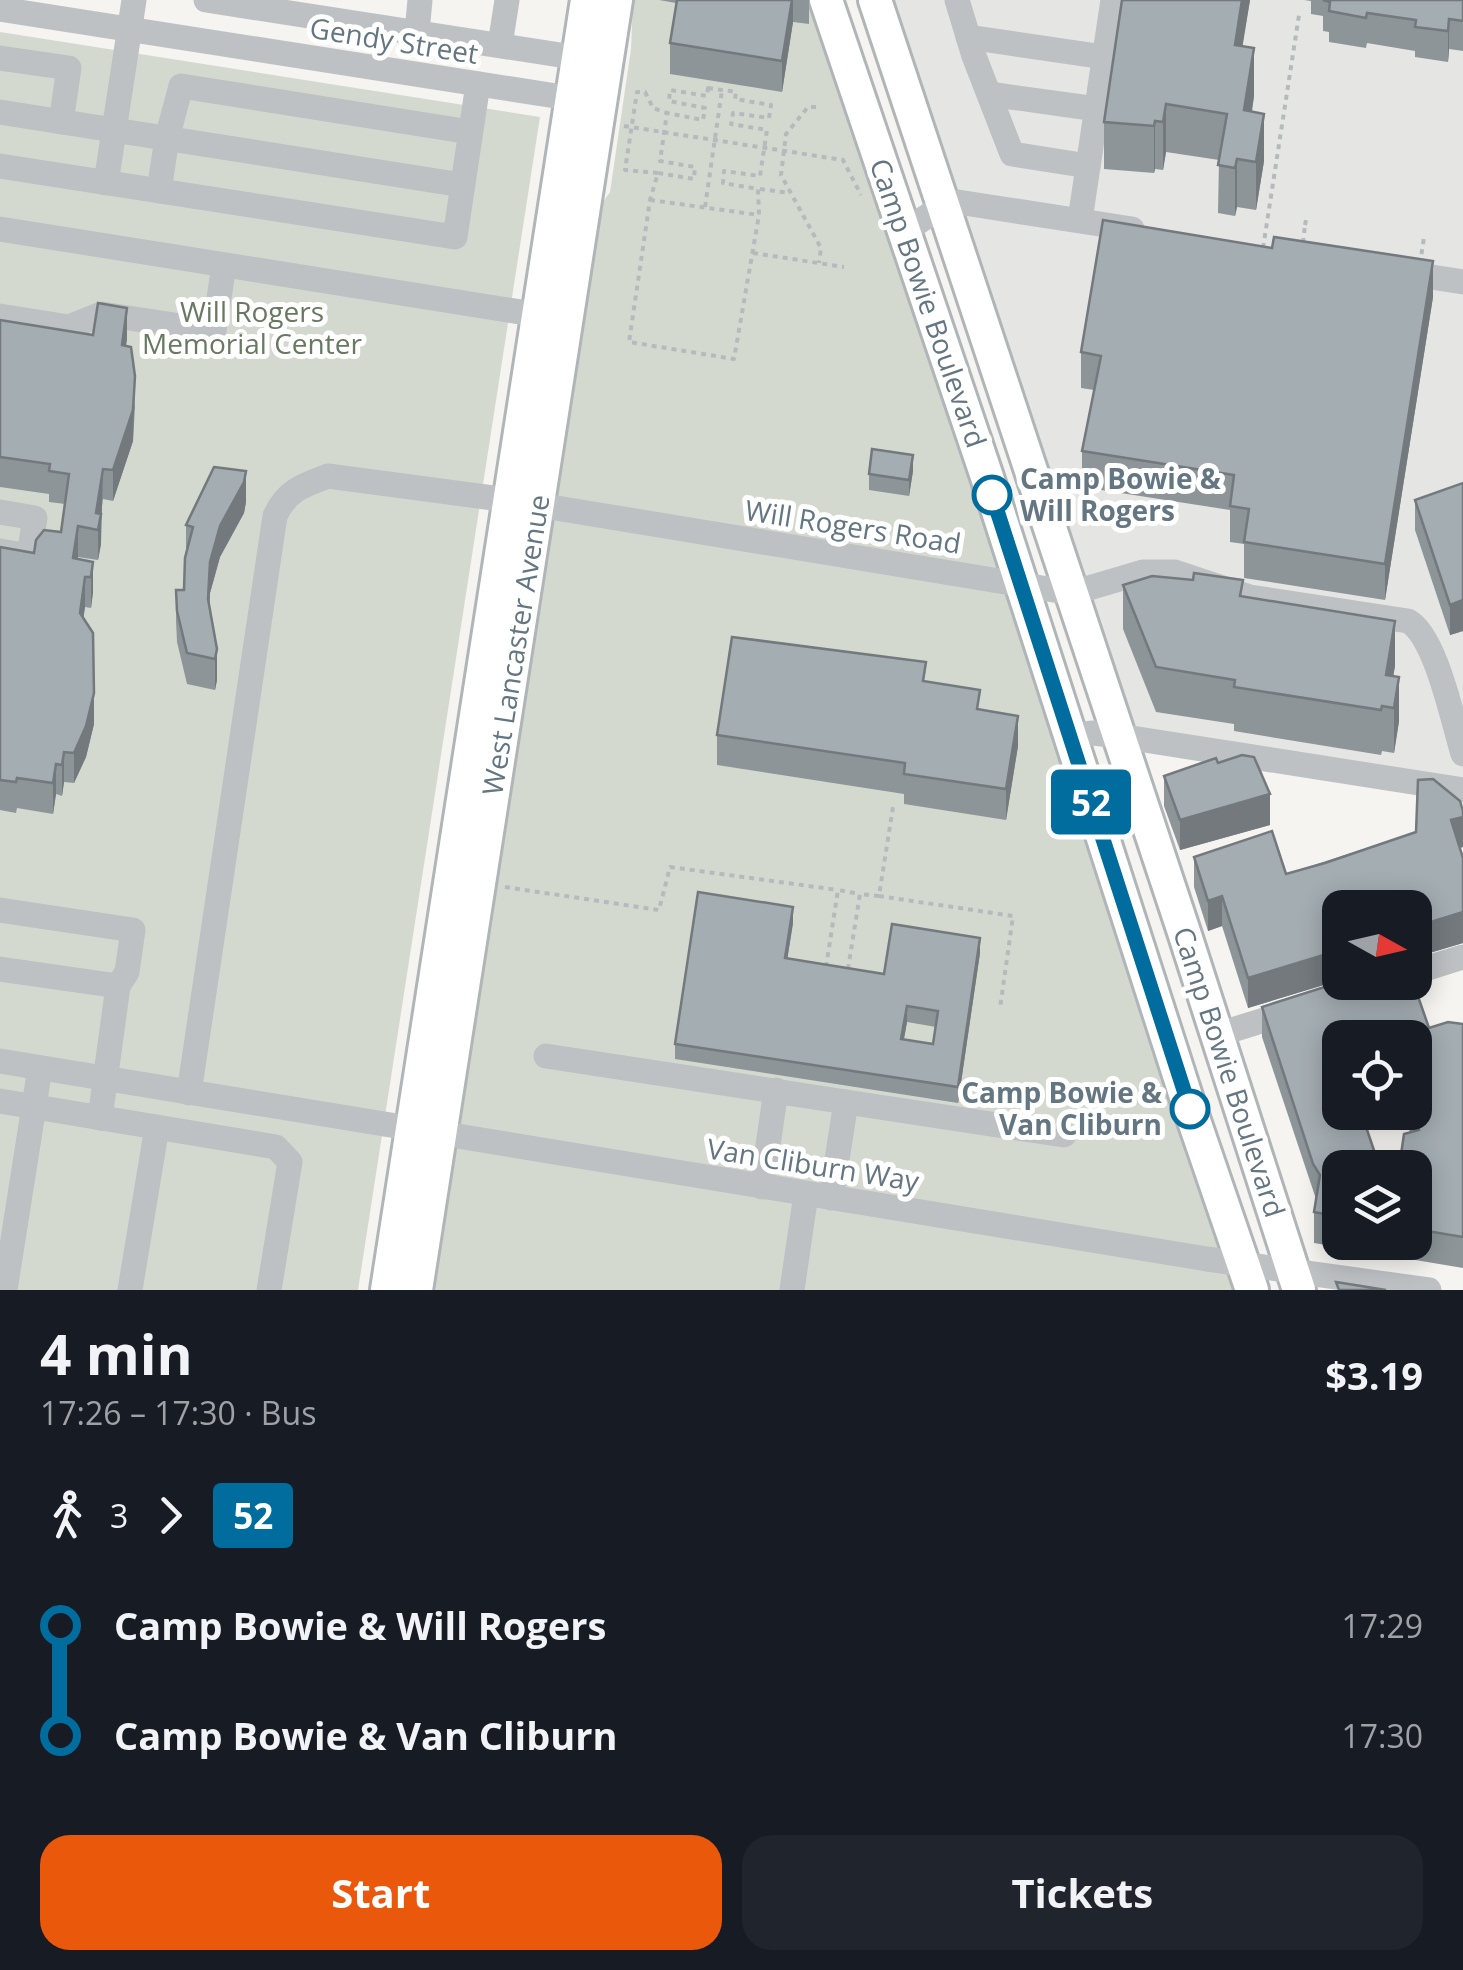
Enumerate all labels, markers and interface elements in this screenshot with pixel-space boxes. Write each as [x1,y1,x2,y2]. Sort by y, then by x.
street label: Gendy Street [307,8,481,72]
street label: Camp Bowie Boulevard [862,153,996,452]
park label: Will Rogers Memorial Center [142,292,362,362]
place label: Camp Bowie & Will Rogers [1020,459,1221,529]
marker: Camp Bowie & Will Rogers [973,476,1011,514]
street label: Will Rogers Road [742,490,964,562]
street label: West Lancaster Avenue [472,492,558,798]
line badge: 52 [1046,770,1136,834]
text: 52 [1071,779,1111,826]
north arrow [1322,890,1432,1000]
map controls [1322,890,1432,1260]
street label: Camp Bowie Boulevard [1165,922,1295,1222]
button: locate [1322,1020,1432,1130]
place label: Camp Bowie & Van Cliburn [961,1073,1162,1143]
marker: Camp Bowie & Van Cliburn [1171,1090,1209,1128]
street label: Van Cliburn Way [704,1128,923,1200]
button: layers [1322,1150,1432,1260]
text: 4 min [40,1316,193,1391]
text: $3.19 [1325,1349,1423,1401]
text: 17:26 – 17:30 · Bus [40,1391,316,1434]
icon: walk [40,1488,95,1543]
icon: forward [143,1488,198,1543]
text: 52 [233,1492,273,1539]
text: 3 [110,1494,128,1537]
text: Camp Bowie & Will Rogers [114,1599,606,1651]
text: 17:29 [1341,1604,1423,1647]
text: Camp Bowie & Van Cliburn [114,1709,617,1761]
text: 17:30 [1341,1714,1423,1757]
button: Start [40,1835,722,1950]
button: Tickets [742,1835,1423,1950]

